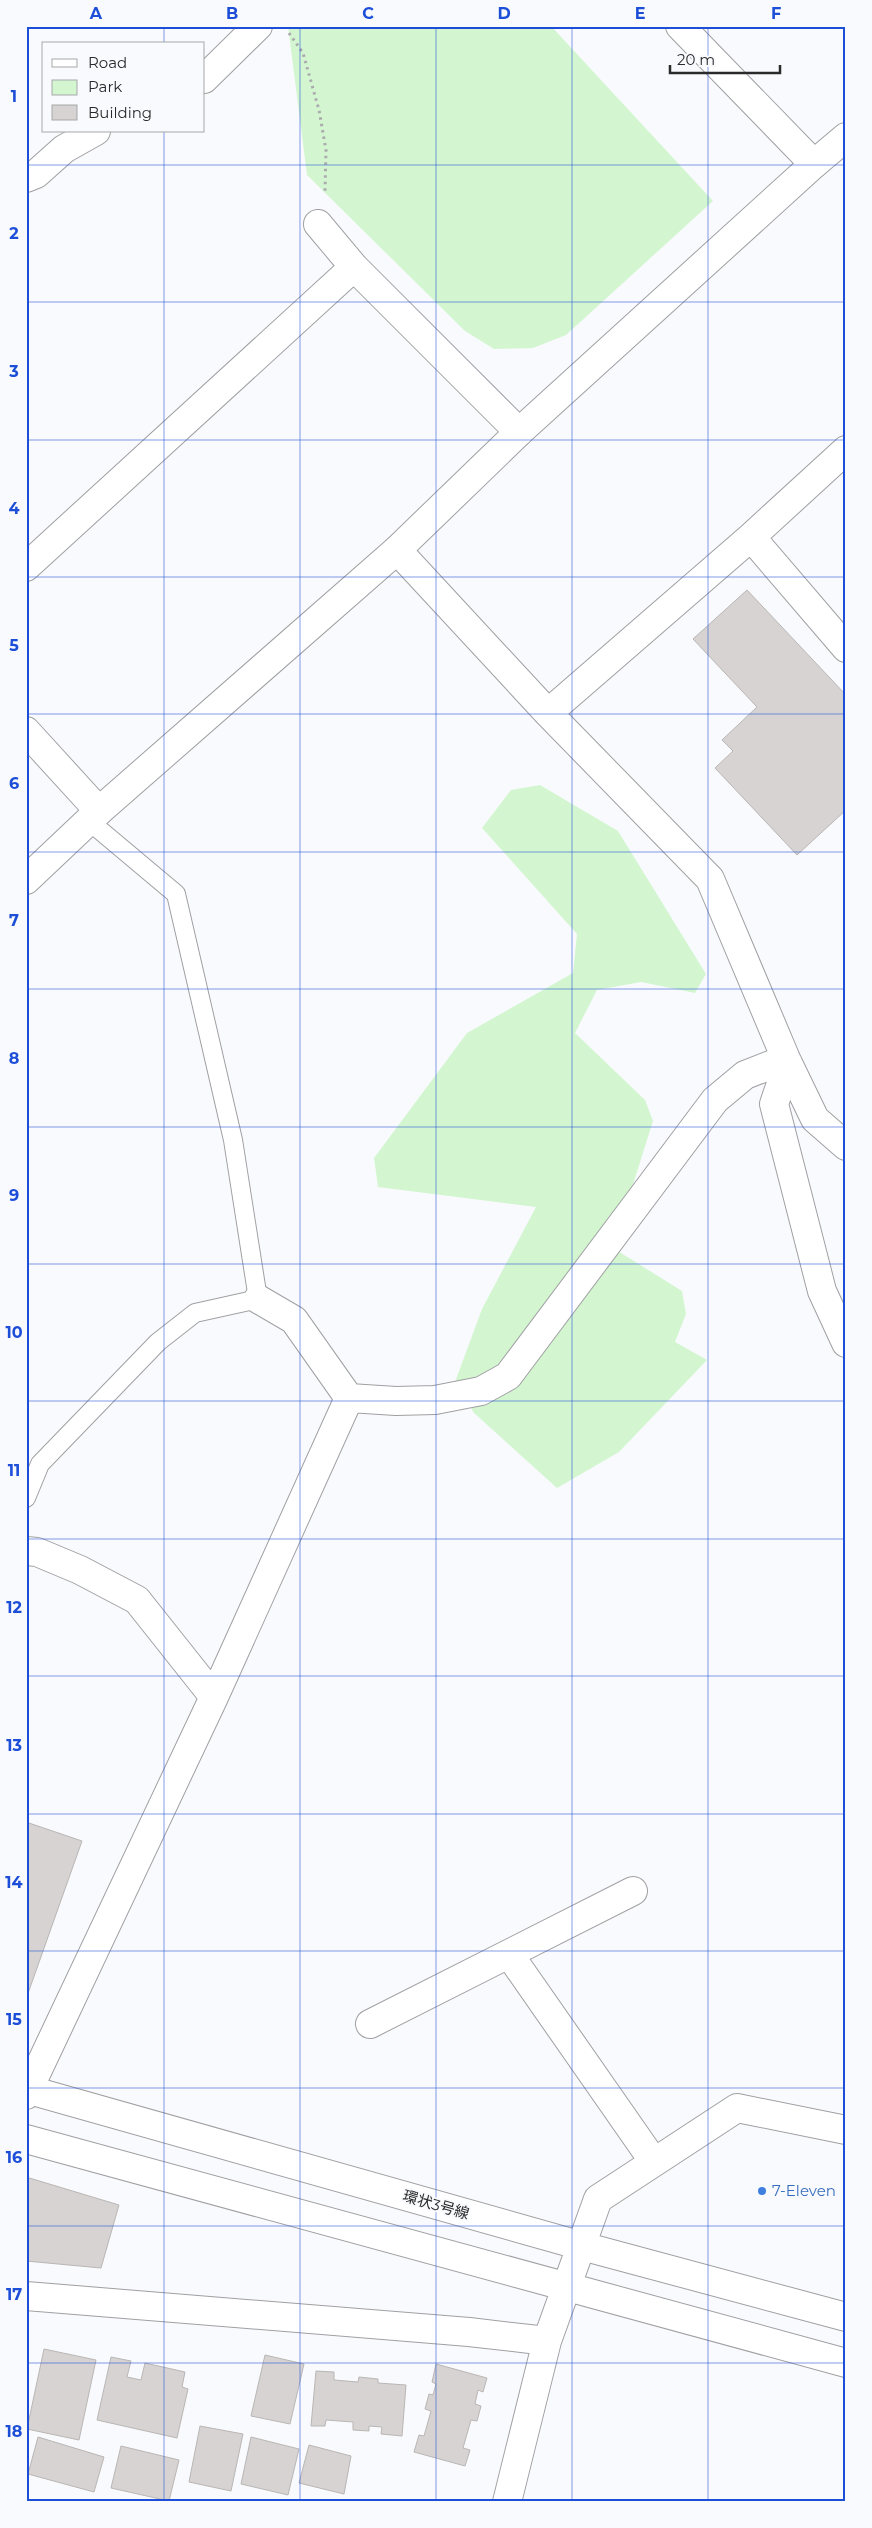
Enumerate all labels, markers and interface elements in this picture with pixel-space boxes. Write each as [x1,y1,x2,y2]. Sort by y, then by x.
text: A [89,4,103,23]
text: B [226,4,238,23]
text: C [362,4,374,23]
text: D [497,4,511,23]
text: E [635,4,645,23]
text: F [771,4,781,23]
legend [42,42,205,132]
scale bar [670,42,780,74]
text: 20 m [677,50,715,69]
text: Road [88,53,127,72]
text: Park [88,77,122,96]
text: 1 [11,87,17,106]
text: Building [88,103,152,122]
text: 2 [9,224,19,243]
text: 3 [8,362,19,381]
text: 4 [8,499,20,518]
text: 5 [9,636,19,655]
text: 6 [9,774,19,793]
text: 7 [9,911,19,930]
text: 8 [9,1049,19,1068]
text: 9 [9,1186,19,1205]
text: 10 [5,1323,23,1342]
text: 11 [8,1461,20,1480]
text: 12 [6,1598,22,1617]
text: 13 [6,1736,22,1755]
text: 14 [5,1873,23,1892]
text: 15 [6,2010,22,2029]
text: 16 [6,2148,22,2167]
place label: 7-Eleven [772,2181,836,2200]
marker: 7-Eleven [756,2185,768,2197]
street label: 環状3号線 [401,2186,472,2223]
text: 17 [6,2285,22,2304]
text: 18 [6,2422,22,2441]

